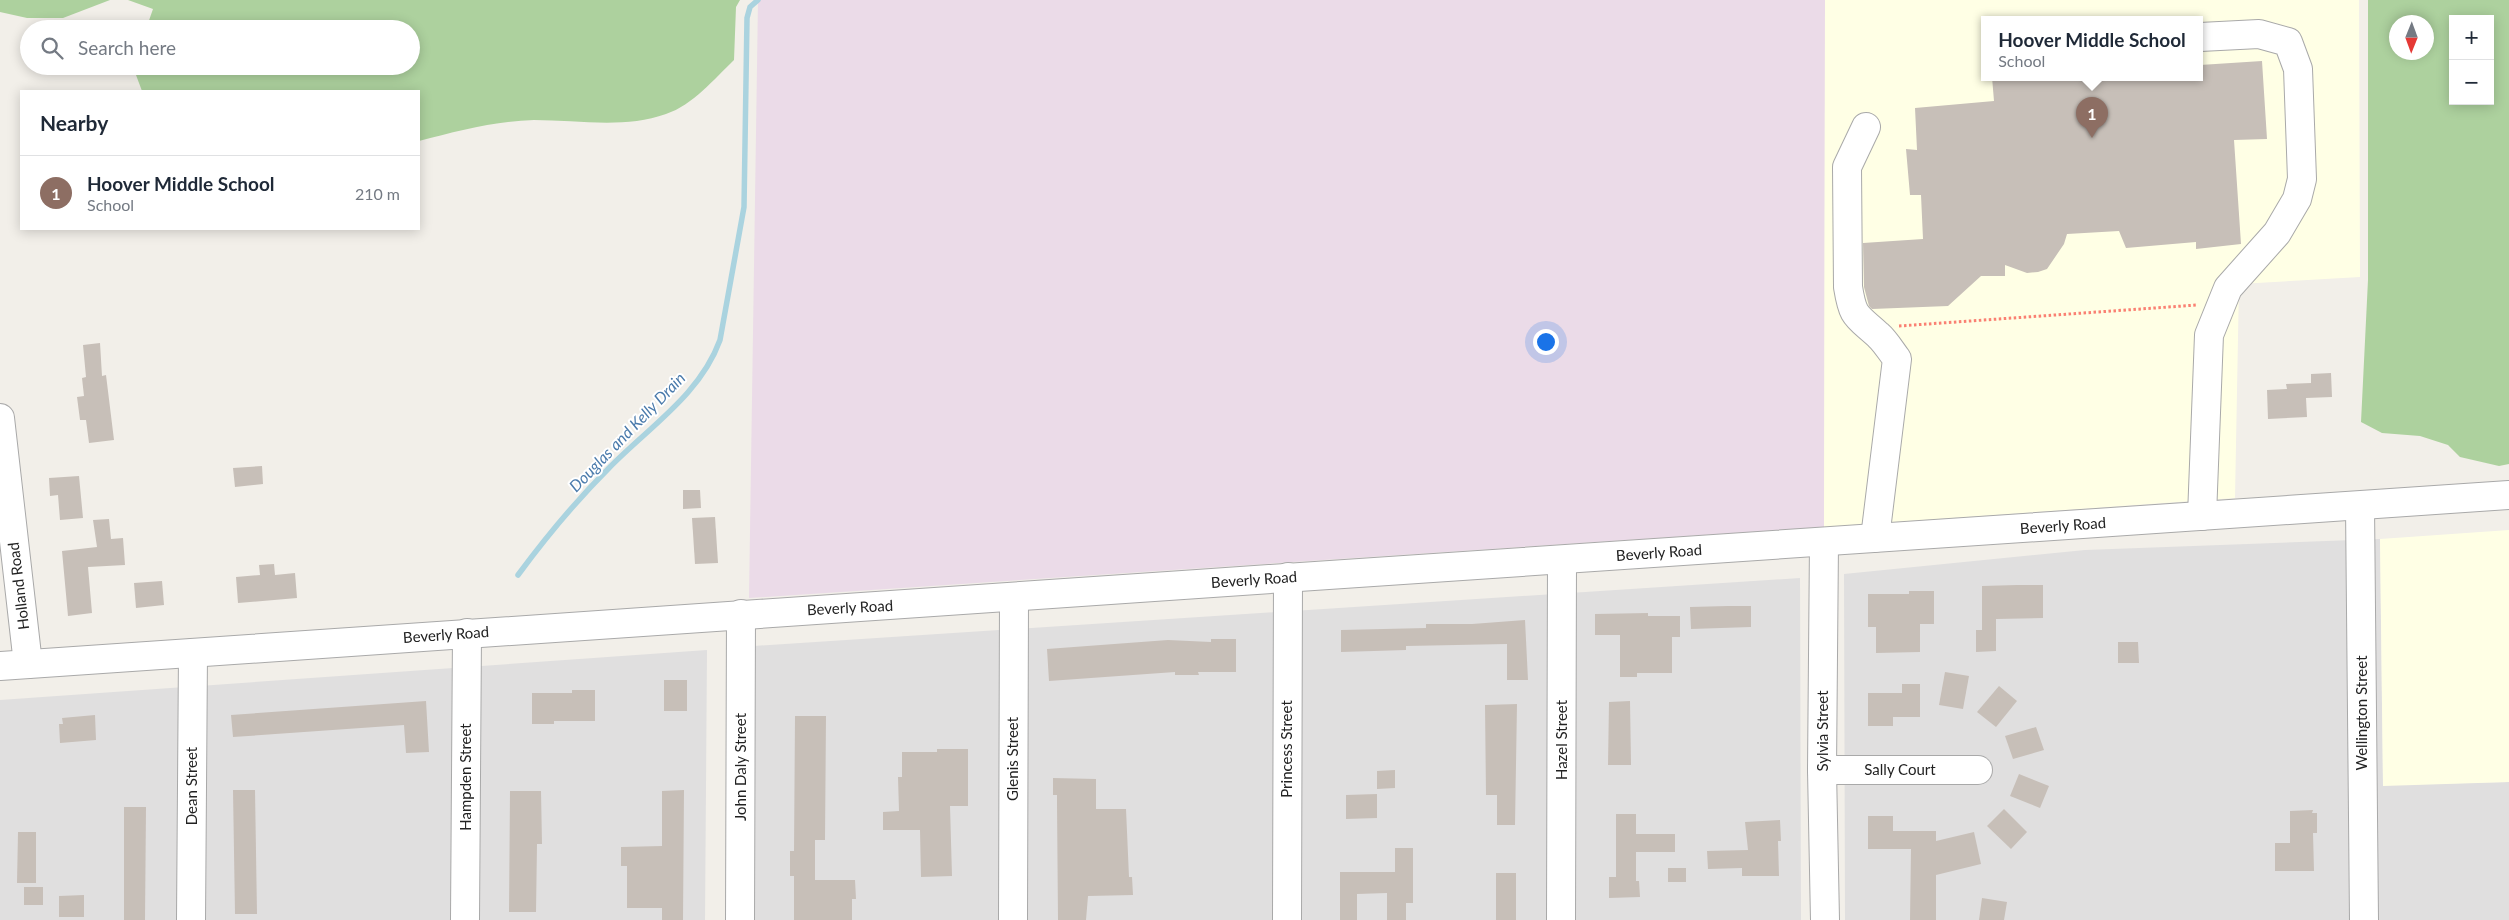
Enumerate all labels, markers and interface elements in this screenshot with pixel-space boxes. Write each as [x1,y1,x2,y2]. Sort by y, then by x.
north arrow [2389,15,2434,60]
map controls [2449,15,2494,105]
button: + [2449,15,2494,60]
popup [1981,16,2203,81]
search box [20,20,420,75]
text: Hoover Middle School [1998,28,2186,51]
icon: search [38,34,66,62]
text: Search here [78,36,176,59]
text: School [1998,51,2045,70]
button: − [2449,60,2494,105]
pin: 1 [2076,97,2108,138]
text: Nearby [40,110,108,135]
text: Hoover Middle School [87,172,275,195]
text: 1 [51,184,61,203]
text: 210 m [355,184,400,203]
text: School [87,195,134,214]
your location [1533,329,1559,355]
water label: Douglas and Kelly Drain [565,368,688,495]
street label: Beverly Road [2019,513,2107,537]
street label: Beverly Road [1615,540,1703,564]
street label: Holland Road [4,541,32,631]
street label: Beverly Road [1210,567,1298,591]
street label: Beverly Road [806,596,893,618]
street label: Beverly Road [402,622,490,646]
street label: Wellington Street [2352,655,2370,771]
street label: Sylvia Street [1813,690,1831,772]
street label: Hazel Street [1552,699,1570,780]
street label: Princess Street [1277,700,1295,798]
street label: John Daly Street [731,712,749,821]
street label: Glenis Street [1003,716,1021,801]
street label: Hampden Street [456,723,474,831]
street label: Dean Street [182,746,200,825]
street label: Sally Court [1864,760,1936,778]

